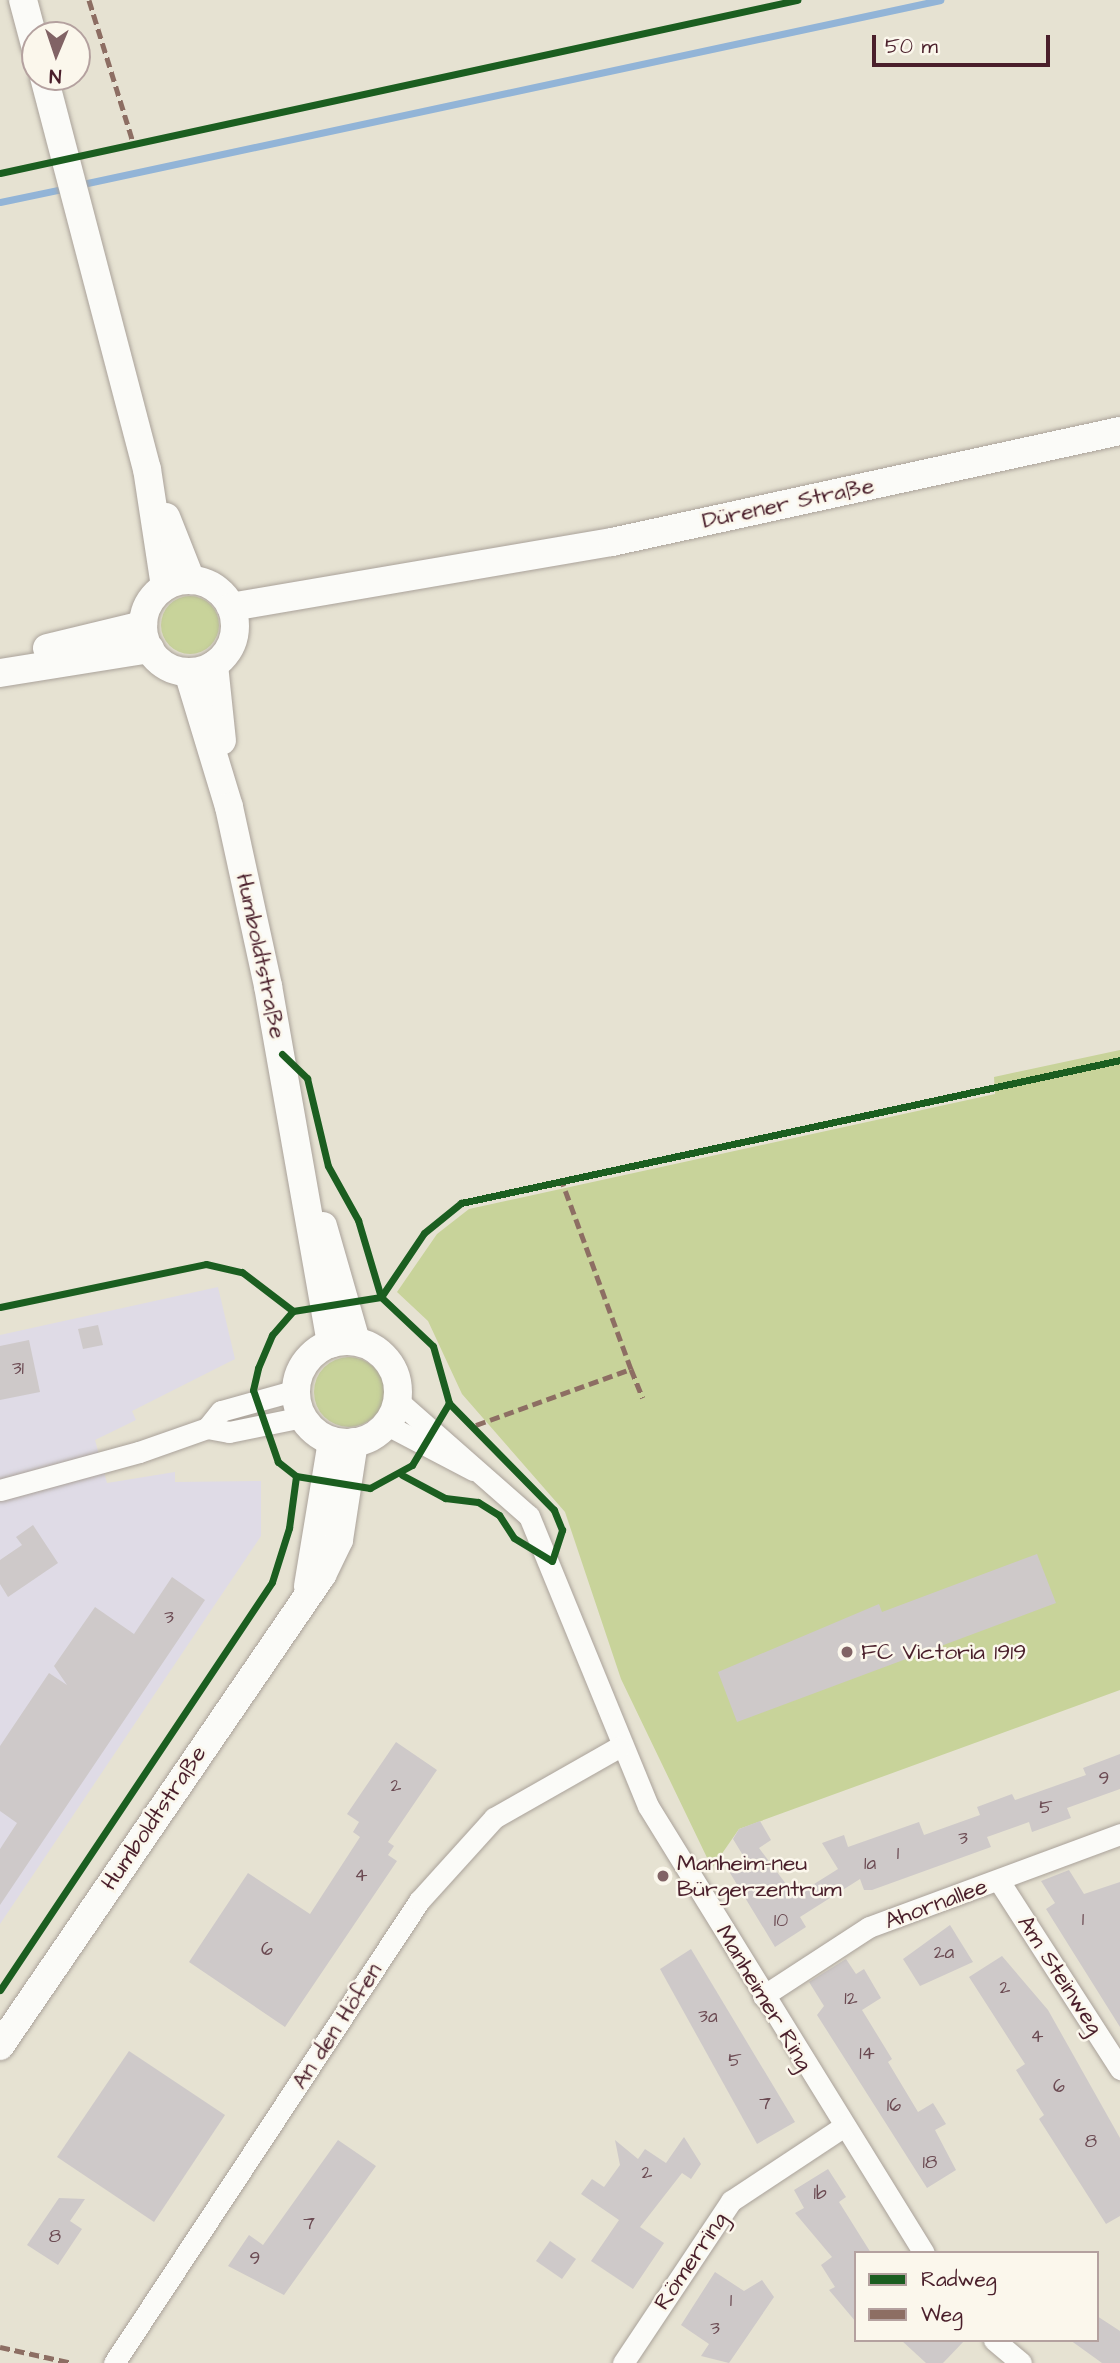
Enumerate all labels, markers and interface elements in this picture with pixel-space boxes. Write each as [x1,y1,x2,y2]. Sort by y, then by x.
north arrow [21,21,91,91]
scale bar [875,21,1054,65]
text: 50 m [885,32,938,61]
text: N [49,62,62,89]
street label: Dürener Straße [700,471,876,535]
street label: Humboldtstraße [230,871,292,1041]
house number: 31 [12,1358,24,1380]
house number: 3 [164,1607,174,1629]
place label: FC Victoria 1919 [861,1638,1026,1666]
marker: FC Victoria 1919 [839,1644,855,1660]
street label: Humboldtstraße [96,1741,212,1895]
house number: 9 [1099,1768,1109,1790]
house number: 2 [391,1775,401,1797]
house number: 5 [1039,1797,1053,1819]
house number: 3 [958,1828,968,1850]
house number: 1 [897,1843,899,1865]
place label: Manheim-neu Bürgerzentrum [677,1849,842,1903]
house number: 1a [864,1853,876,1875]
house number: 4 [355,1865,367,1887]
marker: Manheim-neu Bürgerzentrum [655,1868,671,1884]
street label: Ahornallee [881,1873,991,1935]
house number: 1 [1082,1909,1084,1931]
house number: 10 [774,1910,788,1932]
street label: Am Steinweg [1011,1910,1109,2040]
street label: Manheimer Ring [710,1920,818,2076]
house number: 6 [261,1939,273,1961]
house number: 2a [934,1942,954,1964]
street label: An den Höfen [286,1958,388,2094]
house number: 2 [1000,1977,1010,1999]
house number: 12 [844,1988,858,2010]
house number: 3a [698,2006,718,2028]
house number: 4 [1031,2026,1043,2048]
house number: 14 [859,2043,875,2065]
house number: 5 [728,2050,742,2072]
house number: 6 [1053,2076,1065,2098]
house number: 7 [759,2093,771,2115]
house number: 16 [887,2095,901,2117]
house number: 8 [1085,2131,1097,2153]
house number: 18 [923,2152,937,2174]
house number: 2 [642,2162,652,2184]
house number: 1b [813,2183,827,2205]
street label: Römerring [648,2207,734,2315]
house number: 7 [303,2213,315,2235]
house number: 8 [49,2226,61,2248]
house number: 9 [250,2248,260,2270]
legend [854,2251,1099,2342]
text: Radweg [921,2265,997,2294]
house number: 1 [730,2290,732,2312]
text: Weg [921,2300,963,2329]
house number: 3 [710,2318,720,2340]

